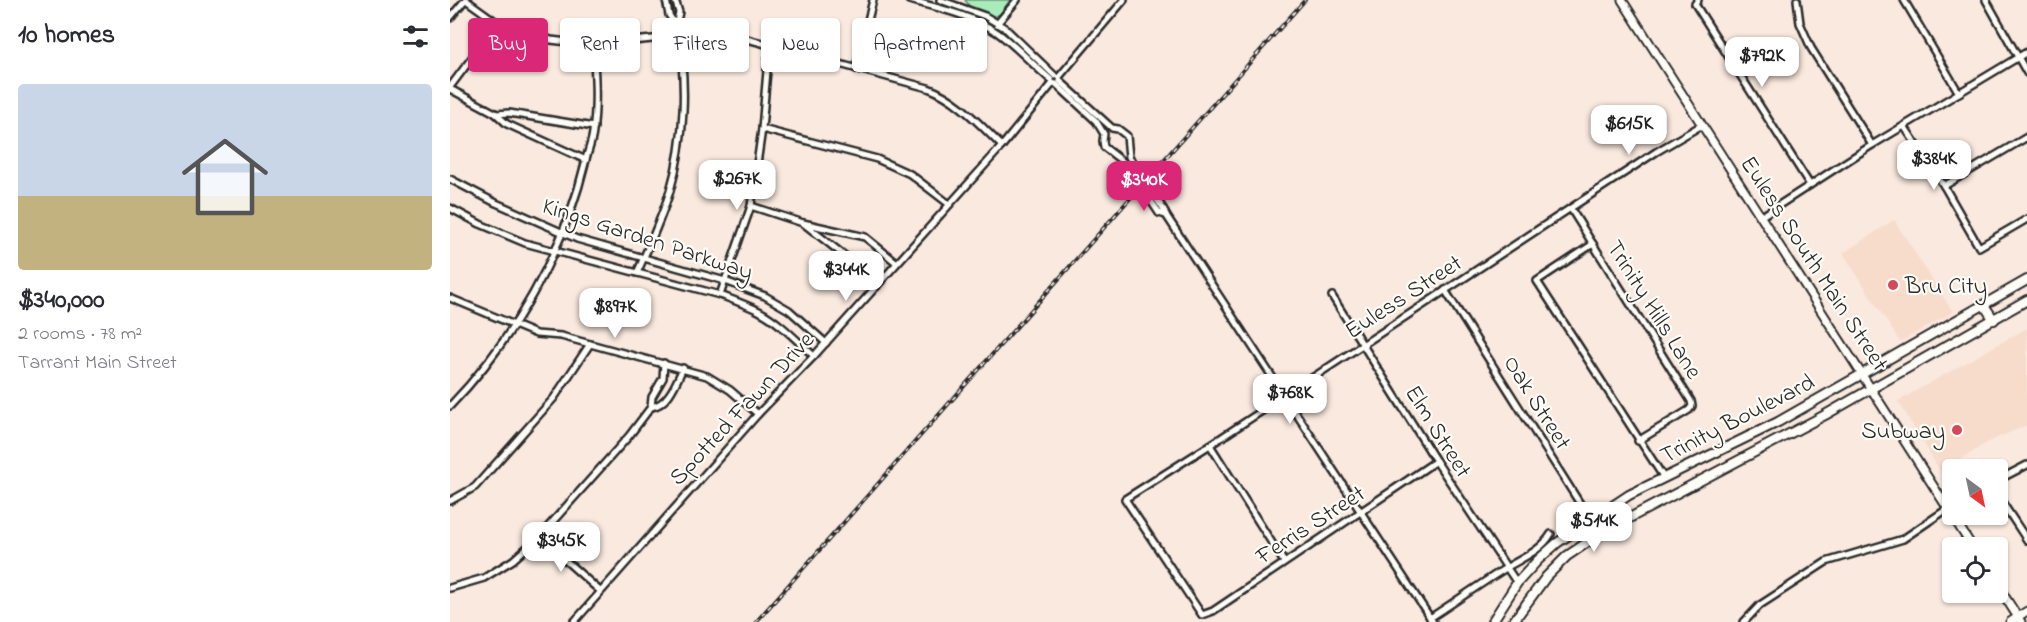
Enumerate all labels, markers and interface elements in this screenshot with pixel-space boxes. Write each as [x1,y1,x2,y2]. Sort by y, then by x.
text: 10 homes [18,17,115,55]
chip: Buy [468,18,548,72]
chip: Rent [560,18,640,72]
chip: Filters [652,18,749,72]
chip: New [761,18,840,72]
chip: Apartment [852,18,987,72]
icon: filters [399,20,432,53]
pin: $792K [1720,37,1804,88]
text: $792K [1739,42,1785,71]
pin: $615K [1587,105,1671,156]
text: $615K [1605,110,1653,139]
icon: home [171,123,279,231]
pin: $384K [1892,140,1976,191]
text: $384K [1911,145,1957,174]
street label: Euless South Main Street [1730,150,1896,379]
pin: $267K [695,160,779,211]
pin: $340K [1102,161,1186,212]
text: $267K [713,165,761,194]
text: $340K [1121,166,1167,195]
street label: Kings Garden Parkway [537,190,757,292]
street label: Trinity Hills Lane [1595,234,1710,387]
street label: Euless Street [1339,247,1470,349]
pin: $344K [804,251,888,302]
text: $344K [823,256,869,285]
place label: Bru City [1904,270,1987,306]
marker: Bru City [1886,278,1900,292]
text: $340,000 [18,282,105,320]
pin: $897K [573,288,657,339]
text: $897K [593,293,637,322]
text: 2 rooms · 78 m² [18,320,142,349]
street label: Spotted Fawn Drive [662,325,824,495]
text: Tarrant Main Street [18,349,177,378]
street label: Oak Street [1493,349,1579,457]
street label: Trinity Boulevard [1655,366,1822,475]
pin: $768K [1248,374,1332,425]
text: $768K [1267,379,1313,408]
street label: Elm Street [1395,379,1479,486]
place label: Subway [1861,415,1945,451]
marker: Subway [1950,423,1964,437]
north arrow [1942,459,2008,525]
map controls [1942,459,2008,603]
street label: Ferris Street [1249,478,1373,575]
pin: $514K [1552,502,1636,553]
text: $514K [1570,507,1618,536]
pin: $345K [519,522,603,573]
text: $345K [536,527,586,556]
button: locate [1942,537,2008,603]

